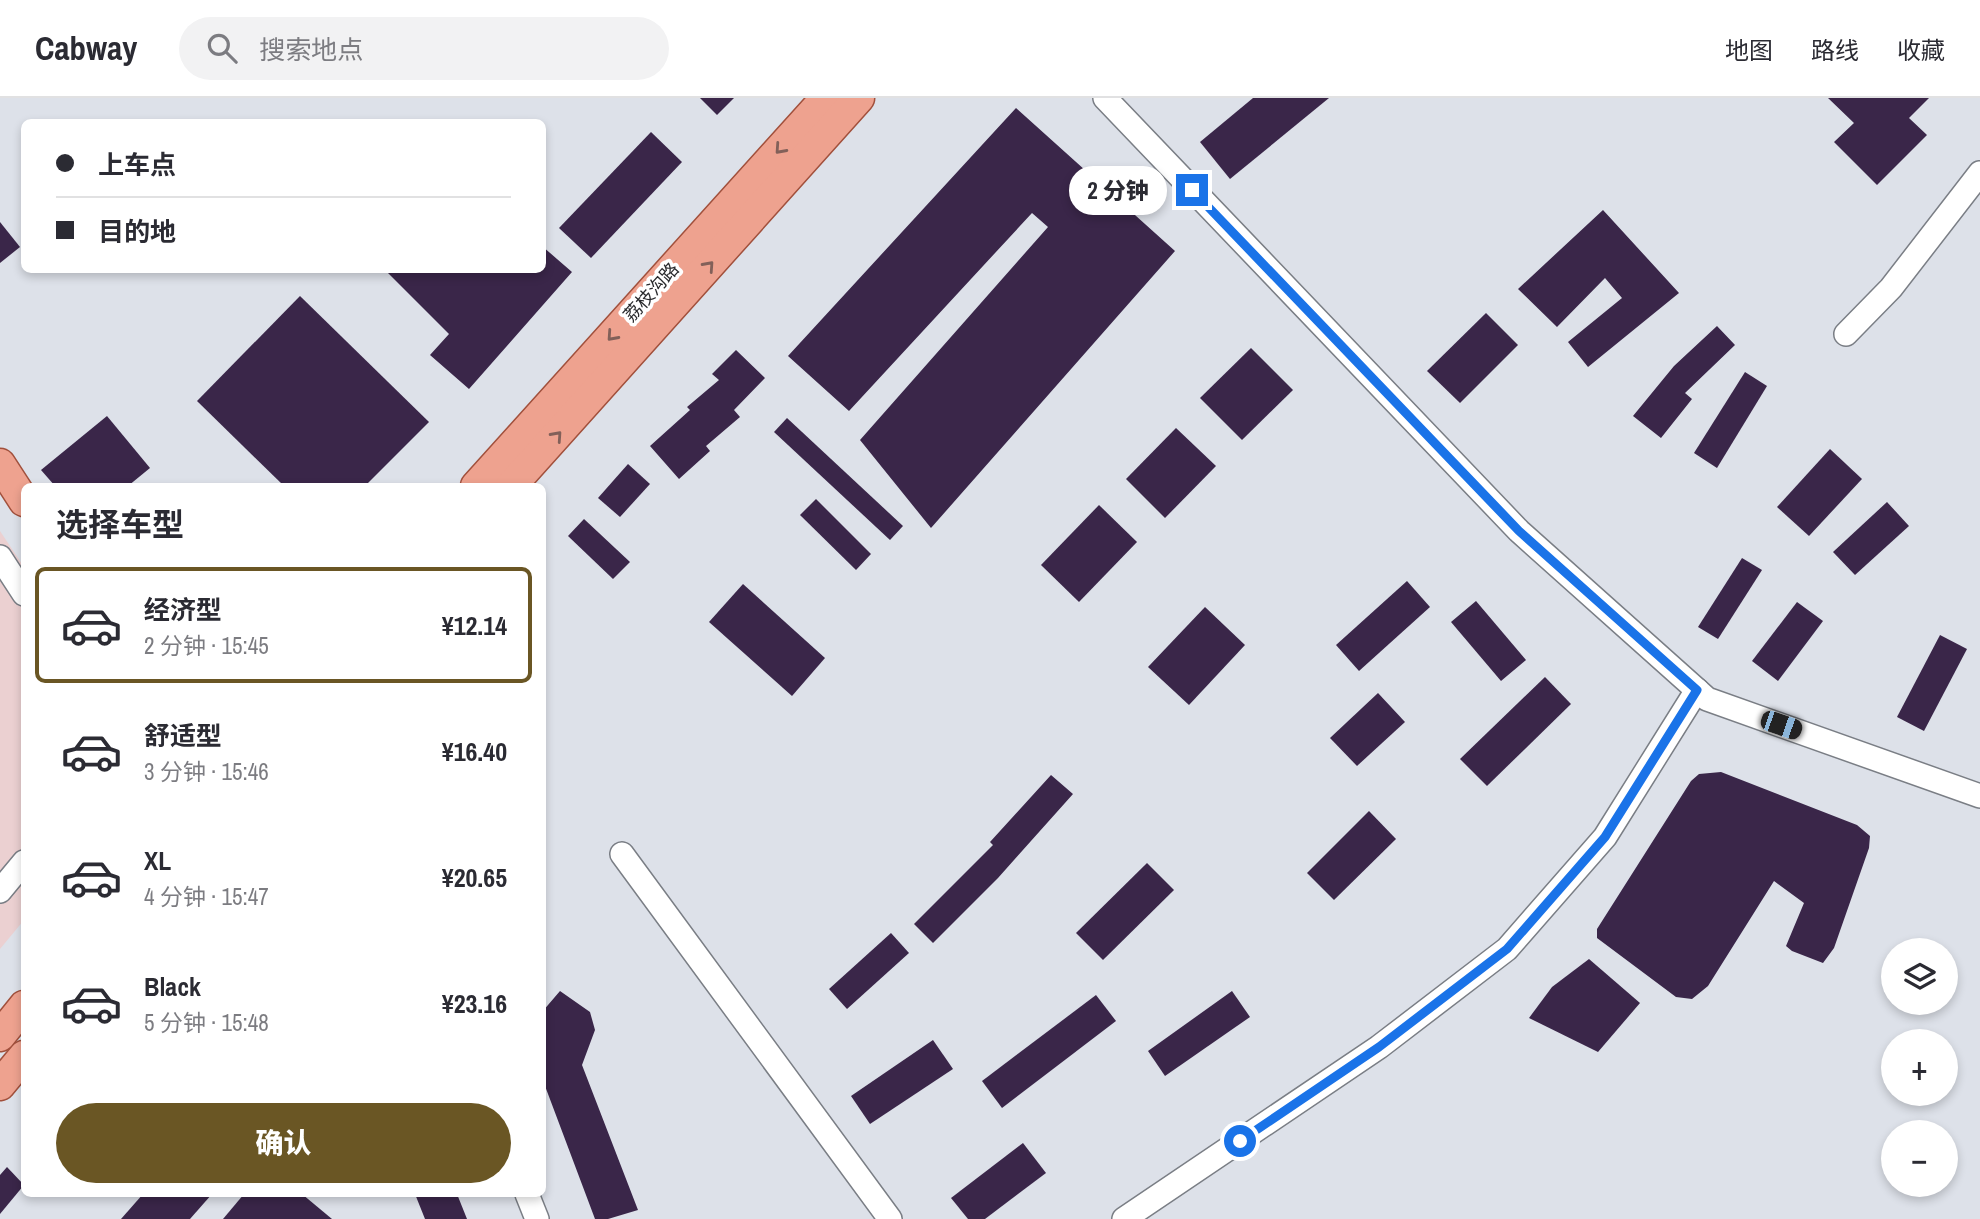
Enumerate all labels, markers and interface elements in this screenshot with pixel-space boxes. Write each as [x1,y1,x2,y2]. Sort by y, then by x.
search box [179,17,669,80]
text: Cabway [35,26,137,70]
icon: search [203,29,241,67]
text: 搜索地点 [259,32,363,67]
text: 地图 [1725,34,1773,66]
text: 路线 [1811,34,1859,66]
text: 收藏 [1897,34,1945,66]
one-way arrow [776,141,789,154]
text: 上车点 [98,147,176,182]
callout: 2 分钟 [1070,166,1168,214]
route end [1176,174,1208,206]
text: 2 分钟 [1087,175,1149,206]
text: 目的地 [98,214,176,249]
street label: 荔枝沟路 [618,257,684,327]
one-way arrow [700,261,713,274]
one-way arrow [608,328,620,341]
one-way arrow [549,431,561,444]
text: 选择车型 [56,503,184,546]
text: 经济型 [144,592,222,627]
icon: car [60,594,123,657]
text: ¥12.14 [442,608,507,643]
text: 2 分钟 · 15:45 [144,630,269,661]
car [1758,708,1805,742]
text: 舒适型 [144,718,222,753]
icon: car [60,720,123,783]
text: ¥16.40 [442,734,507,769]
text: 3 分钟 · 15:46 [144,756,269,787]
text: XL [144,843,171,878]
icon: car [60,846,123,909]
text: ¥20.65 [442,860,507,895]
text: 4 分钟 · 15:47 [144,881,269,912]
map controls [1881,938,1958,1197]
button: layers [1881,938,1958,1015]
text: Black [144,969,201,1004]
icon: car [60,972,123,1035]
text: ¥23.16 [442,986,507,1021]
text: 5 分钟 · 15:48 [144,1007,269,1038]
button: + [1881,1029,1958,1106]
button: 确认 [56,1103,511,1183]
button: − [1881,1120,1958,1197]
route start [1224,1125,1256,1157]

